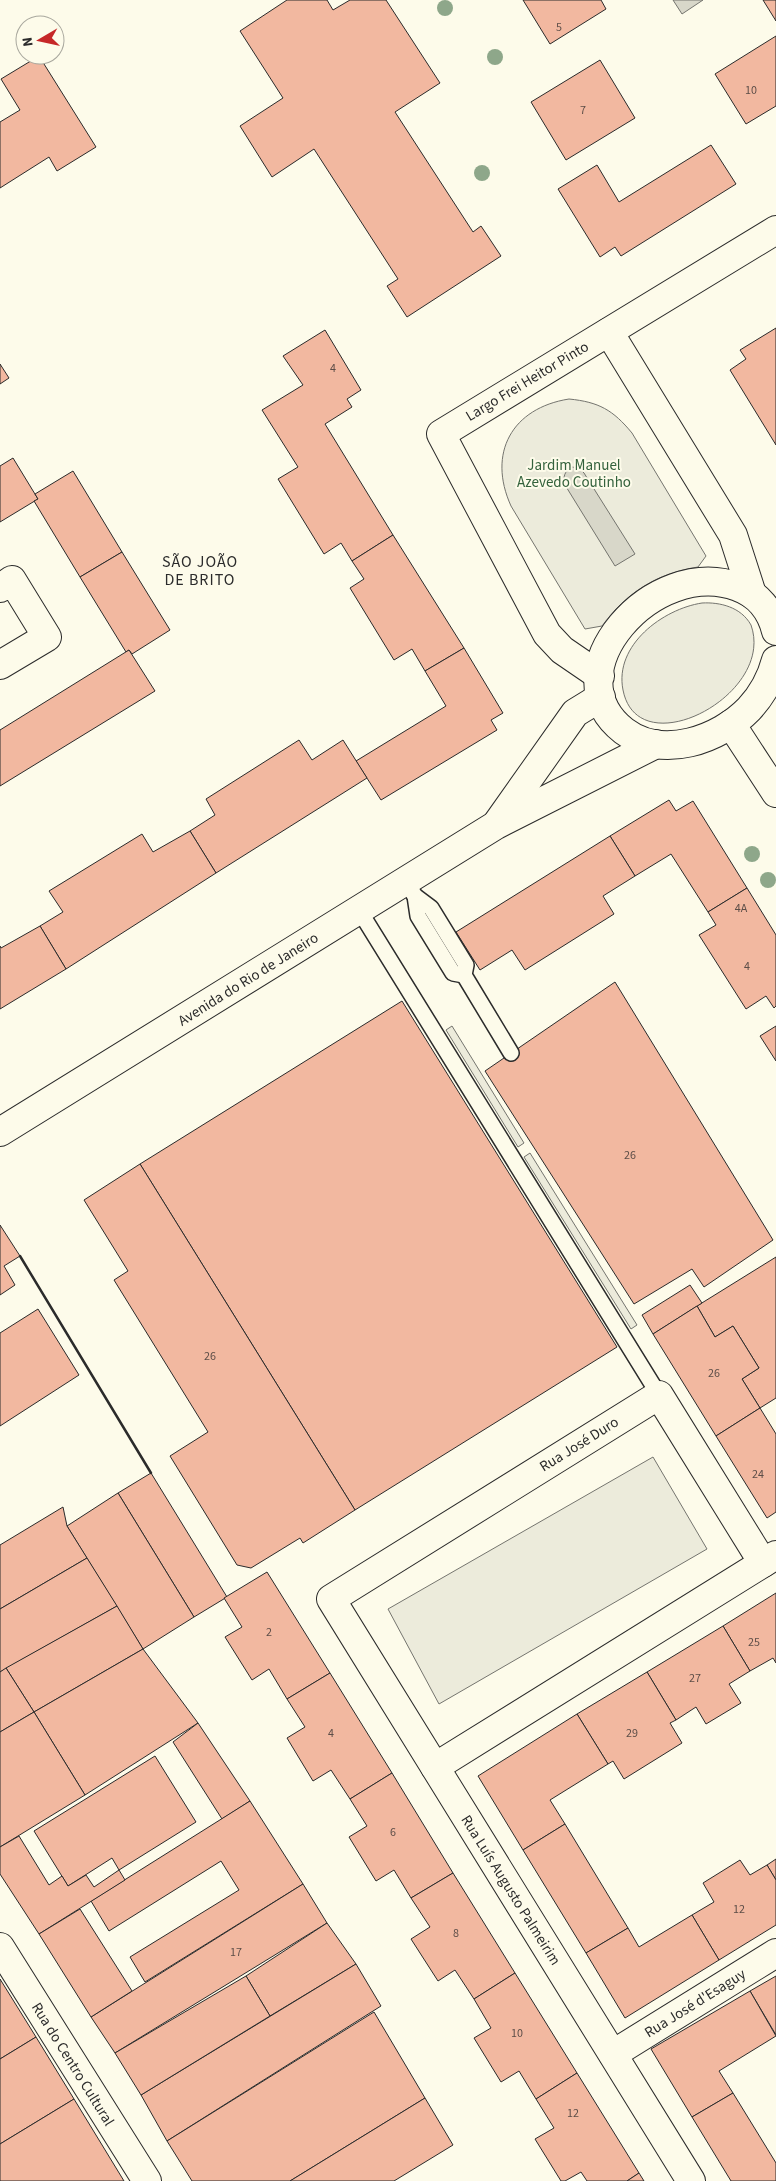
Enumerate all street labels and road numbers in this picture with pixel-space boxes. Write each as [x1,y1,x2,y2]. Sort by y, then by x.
street label: Largo Frei Heitor Pinto [462,336,593,427]
street label: Avenida do Rio de Janeiro [174,928,323,1031]
street label: Rua José Duro [536,1412,623,1477]
street label: Rua Luís Augusto Palmeirim [456,1811,565,1969]
street label: Rua José d'Esaguy [641,1964,750,2043]
street label: Rua do Centro Cultural [26,1998,119,2130]

